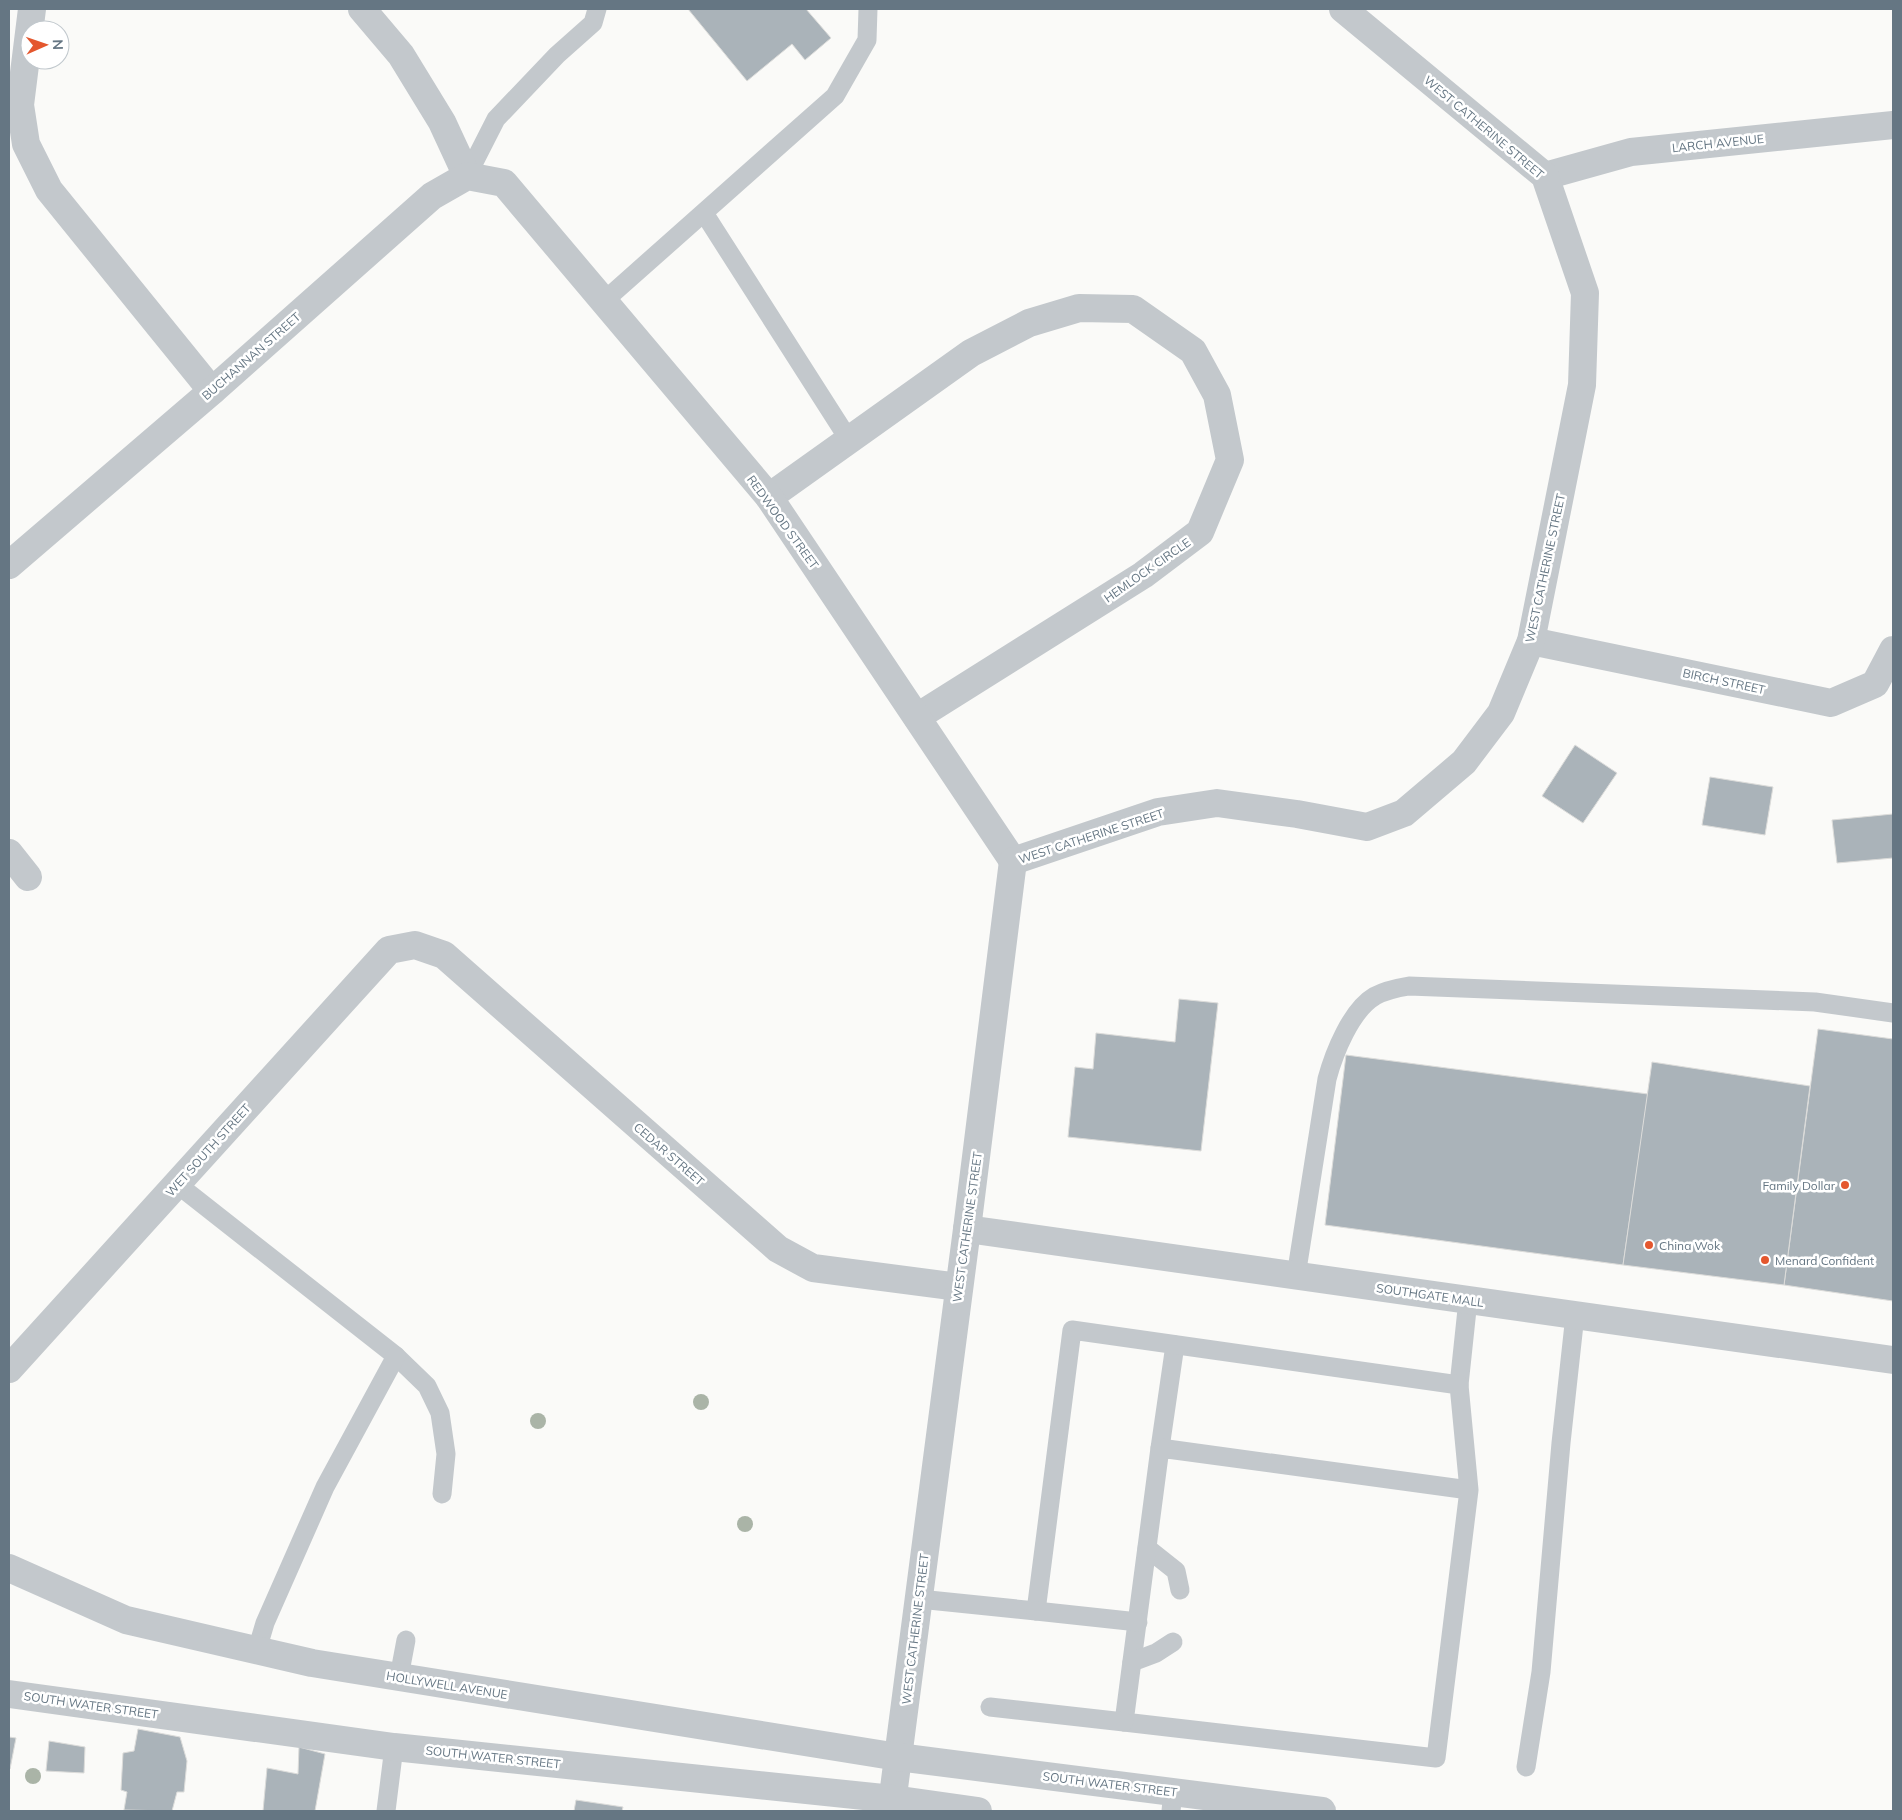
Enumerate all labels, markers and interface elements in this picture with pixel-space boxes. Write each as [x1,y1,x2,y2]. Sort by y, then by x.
north arrow [20,20,70,70]
text: N [49,39,67,50]
street label: WEST CATHERINE STREET [1421,72,1548,182]
street label: LARCH AVENUE [1671,131,1765,155]
street label: BUCHANNAN STREET [199,309,304,403]
street label: REDWOOD STREET [744,472,822,572]
street label: WEST CATHERINE STREET [1522,491,1568,644]
street label: HEMLOCK CIRCLE [1101,535,1193,605]
street label: BIRCH STREET [1681,665,1767,697]
street label: WEST CATHERINE STREET [1016,805,1166,867]
street label: WET SOUTH STREET [162,1100,254,1200]
street label: CEDAR STREET [631,1119,708,1189]
street label: WEST CATHERINE STREET [949,1150,985,1303]
place label: Family Dollar [1762,1178,1836,1193]
marker: Family Dollar [1839,1179,1851,1191]
place label: China Wok [1659,1238,1721,1253]
marker: China Wok [1643,1239,1655,1251]
place label: Menard Confident [1775,1253,1874,1268]
marker: Menard Confident [1759,1254,1771,1266]
street label: SOUTHGATE MALL [1375,1280,1485,1310]
street label: WEST CATHERINE STREET [898,1552,932,1705]
street label: HOLLYWELL AVENUE [385,1668,509,1702]
street label: SOUTH WATER STREET [23,1688,160,1722]
street label: SOUTH WATER STREET [425,1742,562,1772]
street label: SOUTH WATER STREET [1042,1768,1179,1800]

